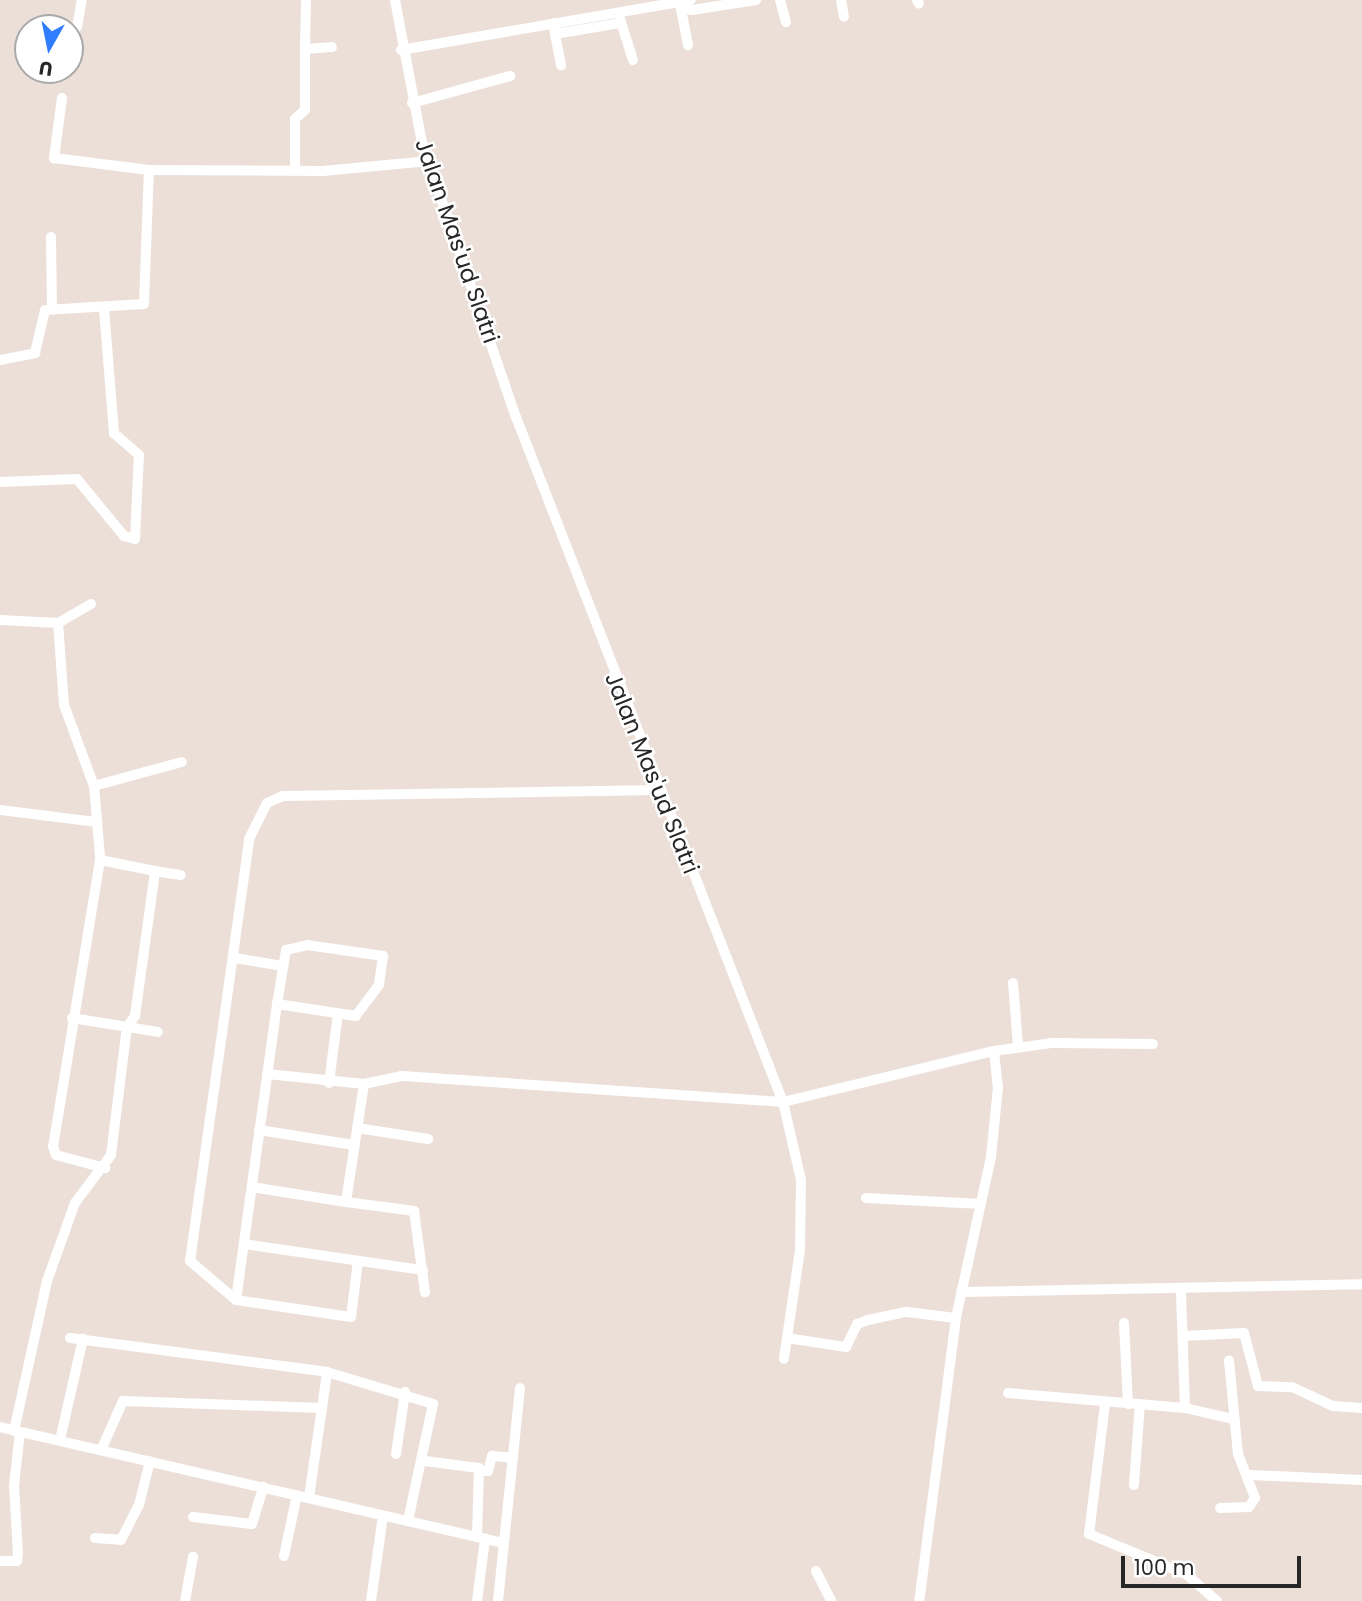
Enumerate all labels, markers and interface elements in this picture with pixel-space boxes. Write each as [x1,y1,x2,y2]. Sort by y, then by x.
north arrow [14,14,84,84]
text: U [37,54,55,83]
street label: Jalan Mas'ud Slatri [409,135,505,347]
street label: Jalan Mas'ud Slatri [599,668,705,878]
scale bar [1124,1542,1304,1586]
text: 100 m [1134,1553,1194,1582]

